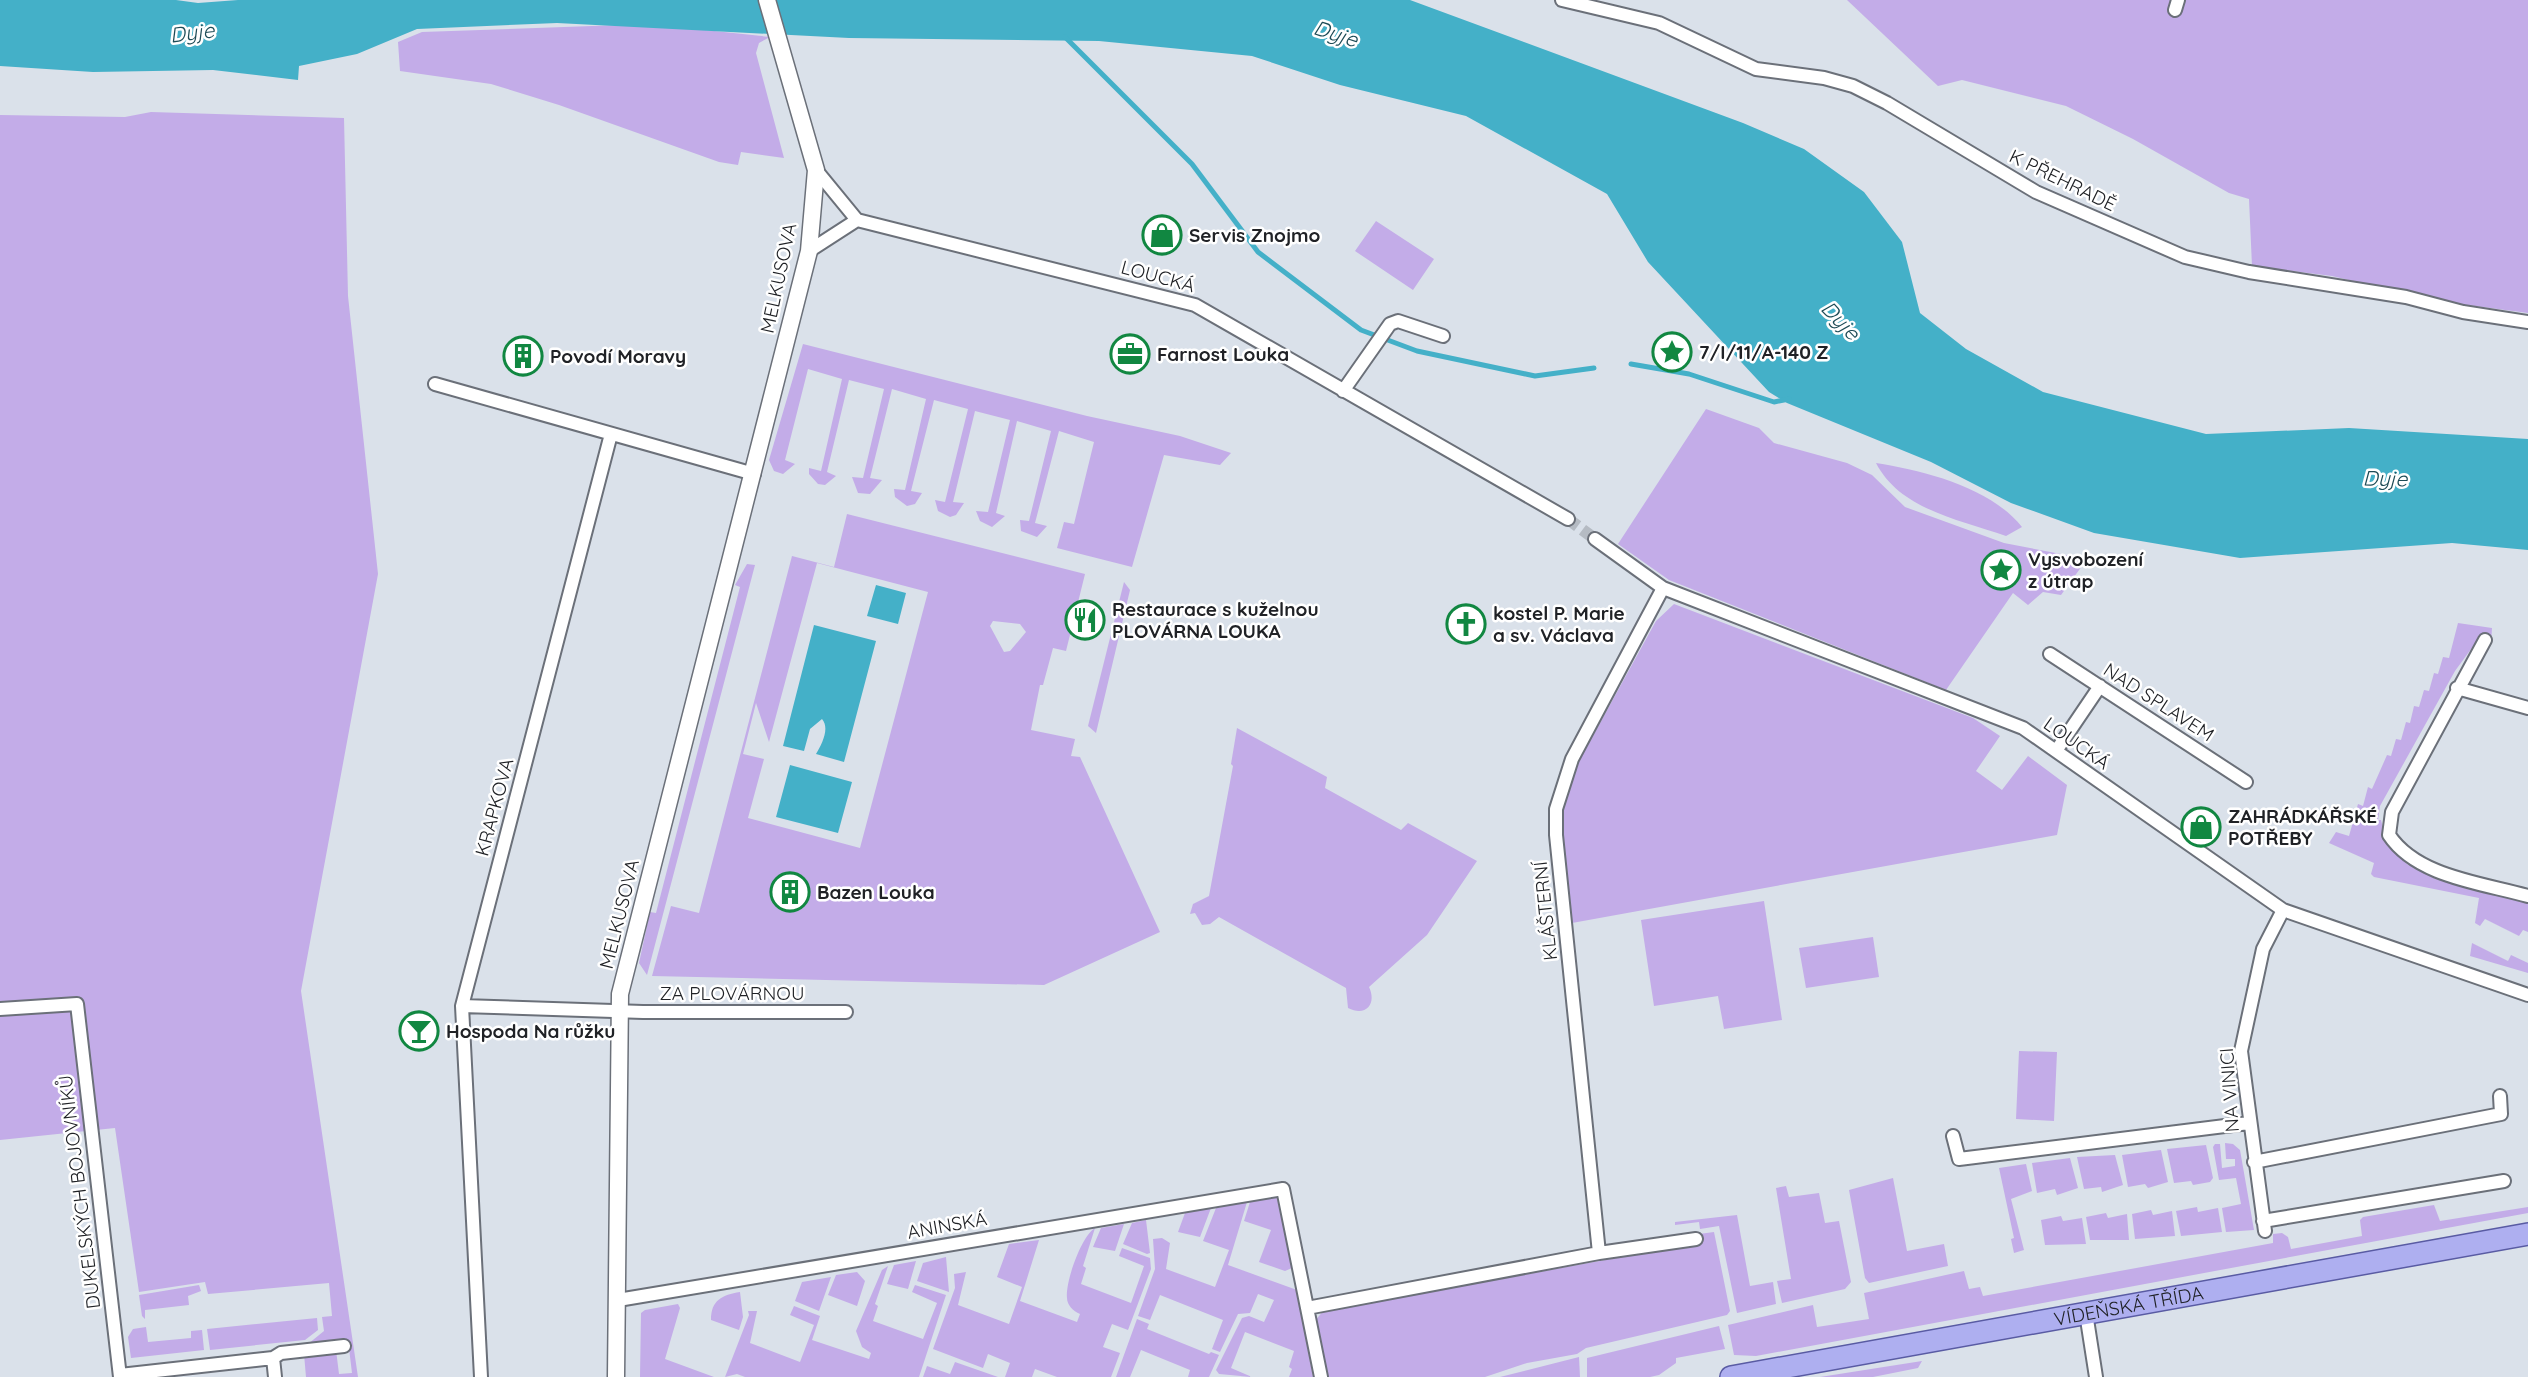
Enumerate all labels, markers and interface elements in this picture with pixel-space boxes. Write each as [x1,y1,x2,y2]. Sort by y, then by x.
water label: Dyje [1311,14,1362,53]
water label: Dyje [168,16,217,48]
street label: K PŘEHRADĚ [2006,144,2120,216]
shop icon: Servis Znojmo [1141,214,1183,256]
street label: MELKUSOVA [755,221,801,335]
place label: Servis Znojmo [1189,223,1321,247]
street label: LOUCKÁ [1118,255,1198,297]
water label: Dyje [1816,295,1867,346]
place icon: 7/I/11/A-140 Z [1651,331,1693,373]
office icon: Farnost Louka [1109,333,1151,375]
building icon: Povodí Moravy [502,335,544,377]
place label: 7/I/11/A-140 Z [1699,340,1829,364]
place label: Farnost Louka [1157,342,1289,366]
place label: Povodí Moravy [550,344,686,368]
water label: Dyje [2362,465,2409,491]
place label: Vysvobození z útrap [2028,547,2145,593]
place icon: Vysvobození z útrap [1980,549,2022,591]
place label: Restaurace s kuželnou PLOVÁRNA LOUKA [1112,597,1319,643]
restaurant icon: Restaurace s kuželnou PLOVÁRNA LOUKA [1064,599,1106,641]
place label: kostel P. Marie a sv. Václava [1493,601,1625,647]
church icon: kostel P. Marie a sv. Václava [1445,603,1487,645]
street label: NAD SPLAVEM [2099,657,2219,747]
street label: LOUCKÁ [2039,712,2115,774]
street label: KRAPKOVA [469,756,519,858]
place label: ZAHRÁDKÁŘSKÉ POTŘEBY [2228,804,2377,850]
shop icon: ZAHRÁDKÁŘSKÉ POTŘEBY [2180,806,2222,848]
street label: MELKUSOVA [594,857,644,971]
street label: KLÁŠTERNÍ [1528,859,1562,962]
building icon: Bazen Louka [769,871,811,913]
place label: Bazen Louka [817,880,935,904]
street label: ZA PLOVÁRNOU [660,981,804,1005]
bar icon: Hospoda Na růžku [398,1010,440,1052]
place label: Hospoda Na růžku [446,1019,615,1043]
street label: NA VINICI [2214,1047,2244,1133]
street label: DUKELSKÝCH BOJOVNÍKŮ [53,1074,105,1310]
street label: ANINSKÁ [905,1206,989,1244]
street label: VÍDEŇSKÁ TŘÍDA [2052,1280,2205,1331]

